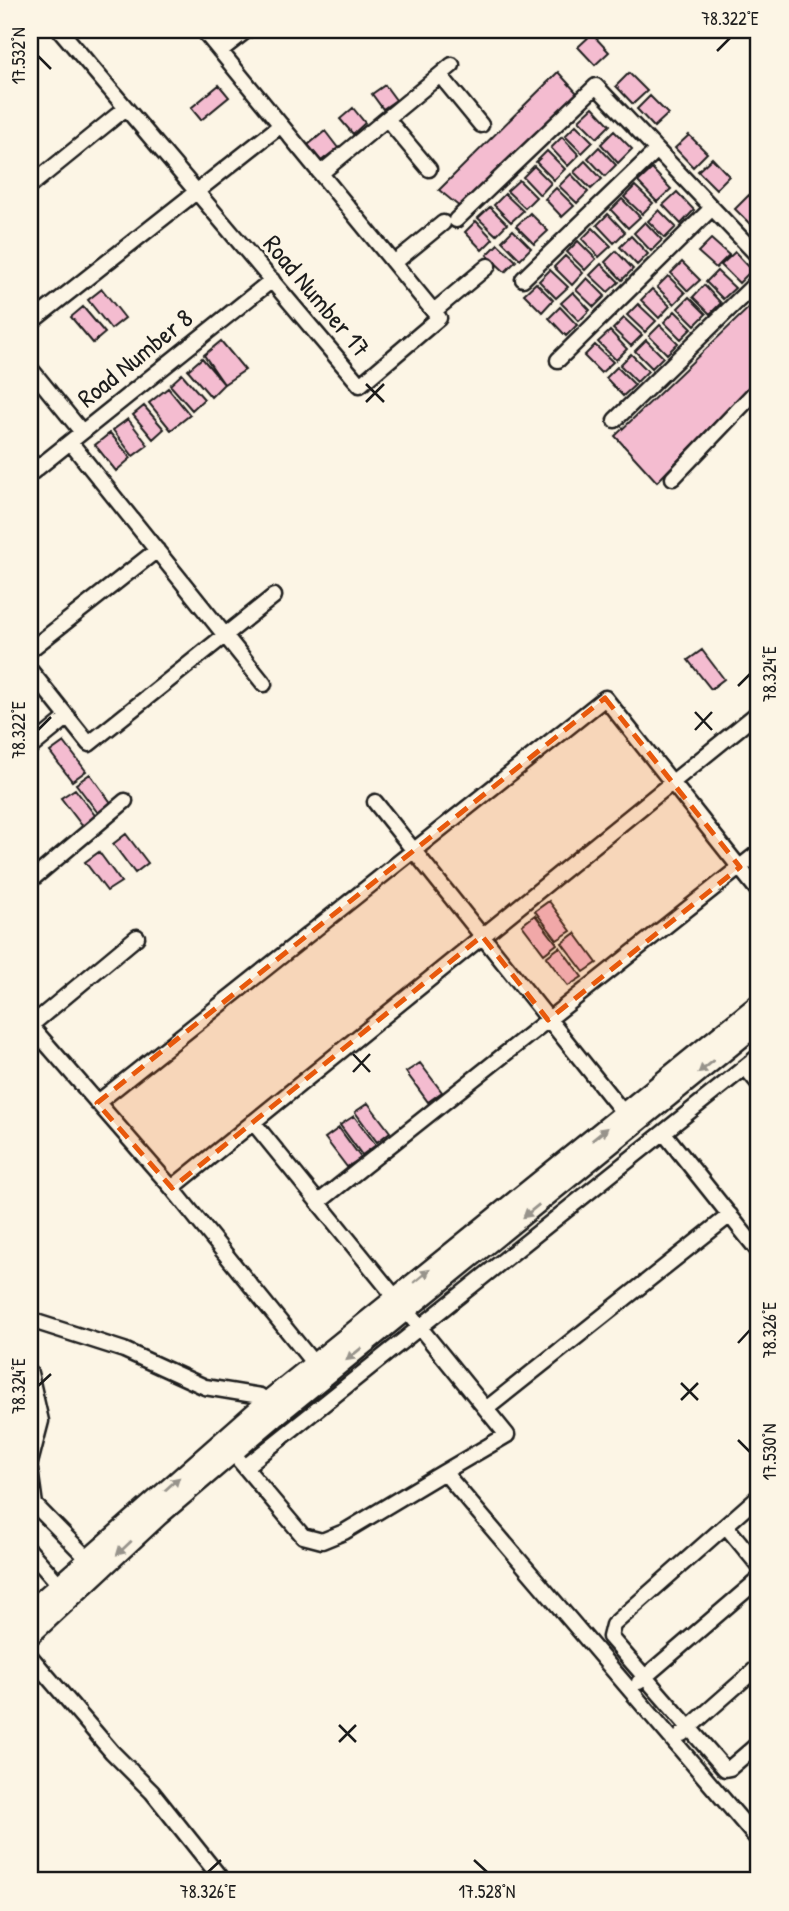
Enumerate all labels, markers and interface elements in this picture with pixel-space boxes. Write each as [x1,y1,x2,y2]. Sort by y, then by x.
text: 78.322°E [701,6,759,31]
text: 17.532°N [6,27,31,85]
street label: Road Number 17 [256,227,379,364]
street label: Road Number 8 [70,300,200,415]
text: 78.324°E [757,646,782,702]
text: 78.322°E [6,701,31,759]
one-way arrow [698,1059,716,1074]
one-way arrow [590,1126,608,1141]
one-way arrow [522,1203,539,1218]
one-way arrow [414,1269,431,1284]
text: 78.326°E [757,1302,782,1358]
one-way arrow [345,1346,363,1361]
text: 78.324°E [6,1358,31,1414]
text: 17.530°N [757,1424,782,1480]
one-way arrow [163,1476,181,1492]
one-way arrow [115,1540,133,1556]
text: 78.326°E [180,1879,236,1904]
text: 17.528°N [459,1879,515,1904]

